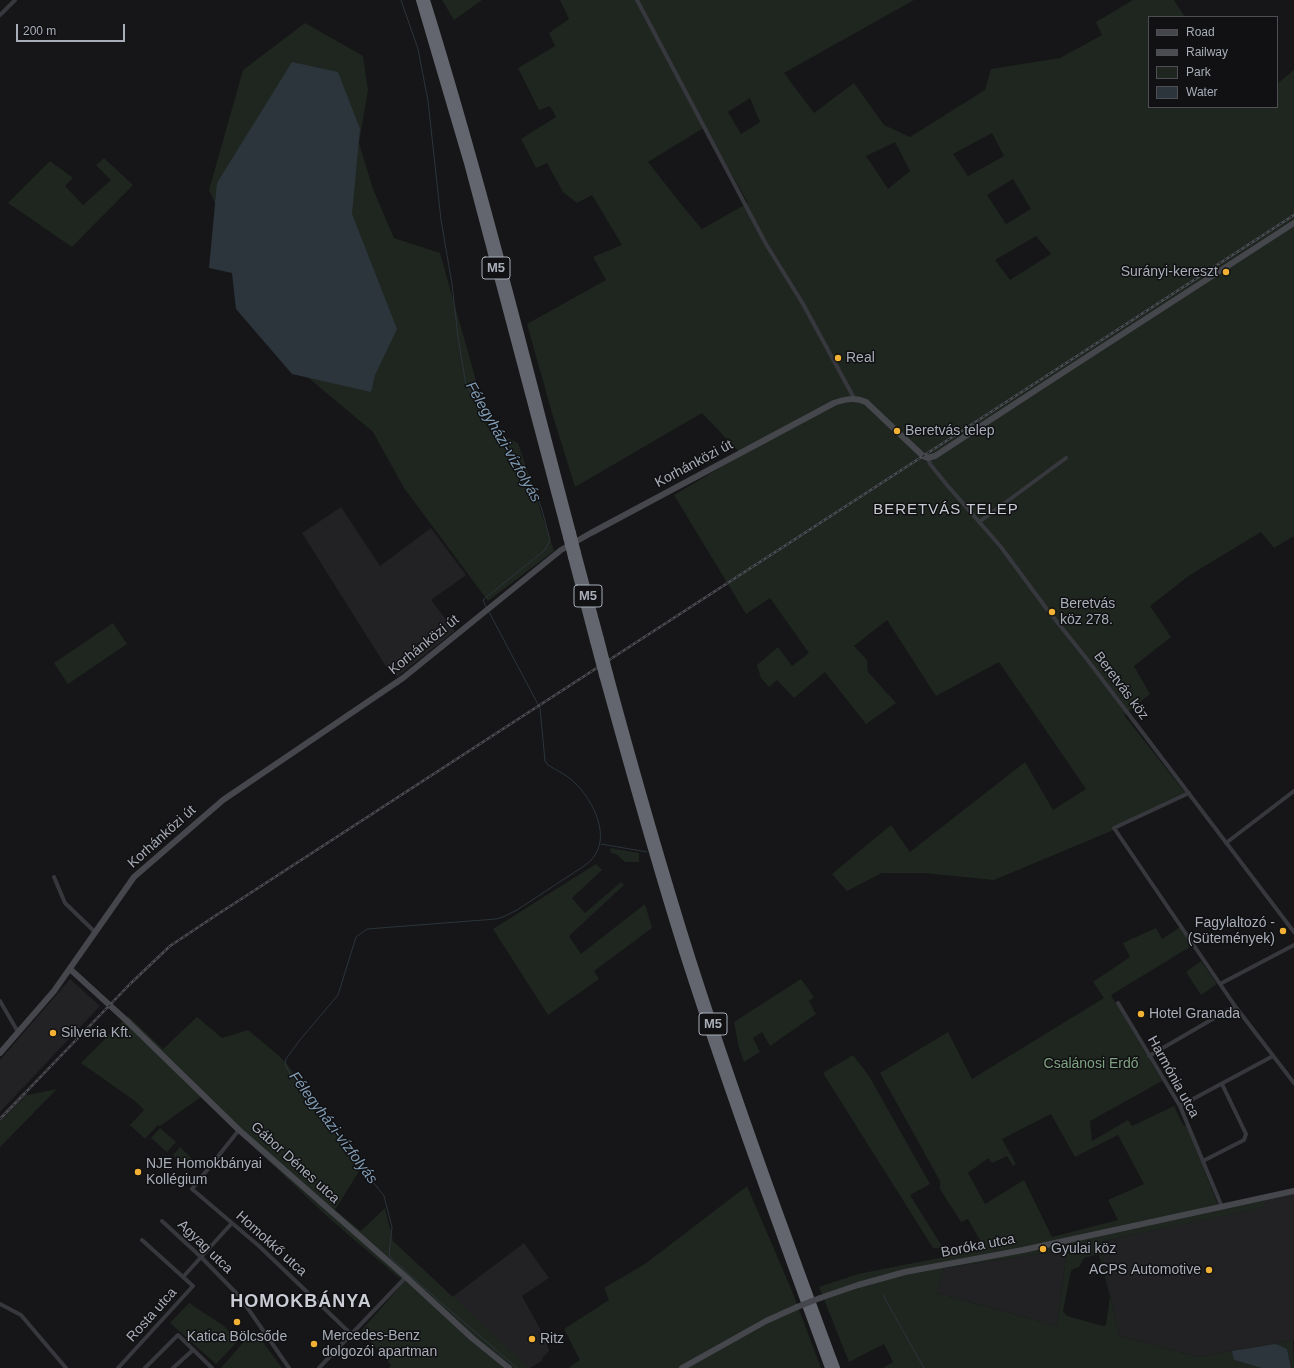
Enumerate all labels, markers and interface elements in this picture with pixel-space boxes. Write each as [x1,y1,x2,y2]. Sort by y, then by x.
scale bar [18,16,127,42]
legend [1148,16,1278,108]
text: 200 m [23,24,56,38]
text: Road [1186,25,1215,39]
text: Railway [1186,45,1228,59]
text: Park [1186,65,1211,79]
text: Water [1186,85,1218,99]
road number: M5 [482,257,510,279]
place label: Surányi-kereszt [1121,264,1218,280]
marker: Surányi-kereszt [1221,267,1231,277]
place label: Real [846,350,875,366]
marker: Real [833,353,843,363]
water label: Félegyházi-vízfolyás [461,379,545,505]
place label: Beretvás telep [905,423,994,439]
marker: Beretvás telep [892,426,902,436]
street label: Korhánközi út [652,436,736,492]
district label: BERETVÁS TELEP [873,501,1019,519]
road number: M5 [574,585,602,607]
place label: Beretvás köz 278. [1060,596,1115,628]
marker: Beretvás köz 278. [1047,607,1057,617]
street label: Korhánközi út [385,612,463,678]
street label: Beretvás köz [1090,649,1152,723]
street label: Korhánközi út [125,802,199,872]
place label: Fagylaltozó - (Sütemények) [1188,915,1275,948]
marker: Fagylaltozó - (Sütemények) [1278,926,1288,936]
place label: Hotel Granada [1149,1006,1240,1022]
marker: Hotel Granada [1136,1009,1146,1019]
road number: M5 [699,1013,727,1035]
place label: Silveria Kft. [61,1025,132,1041]
marker: Silveria Kft. [48,1028,58,1038]
street label: Harmónia utca [1144,1033,1202,1121]
park label: Csalánosi Erdő [1044,1056,1138,1072]
water label: Félegyházi-vízfolyás [285,1068,381,1188]
street label: Gábor Dénes utca [247,1119,343,1207]
place label: NJE Homokbányai Kollégium [146,1156,262,1188]
marker: NJE Homokbányai Kollégium [133,1167,143,1177]
street label: Homokkő utca [232,1208,310,1280]
street label: Agyag utca [174,1217,236,1277]
street label: Boróka utca [940,1231,1016,1261]
place label: Gyulai köz [1051,1241,1116,1257]
marker: Gyulai köz [1038,1244,1048,1254]
place label: ACPS Automotive [1089,1262,1201,1278]
marker: ACPS Automotive [1204,1265,1214,1275]
street label: Rosta utca [123,1285,181,1345]
district label: HOMOKBÁNYA [230,1291,372,1313]
marker: Katica Bölcsőde [232,1317,242,1327]
place label: Mercedes-Benz dolgozói apartman [322,1328,437,1360]
place label: Katica Bölcsőde [187,1329,287,1345]
place label: Ritz [540,1331,564,1347]
marker: Ritz [527,1334,537,1344]
marker: Mercedes-Benz dolgozói apartman [309,1339,319,1349]

